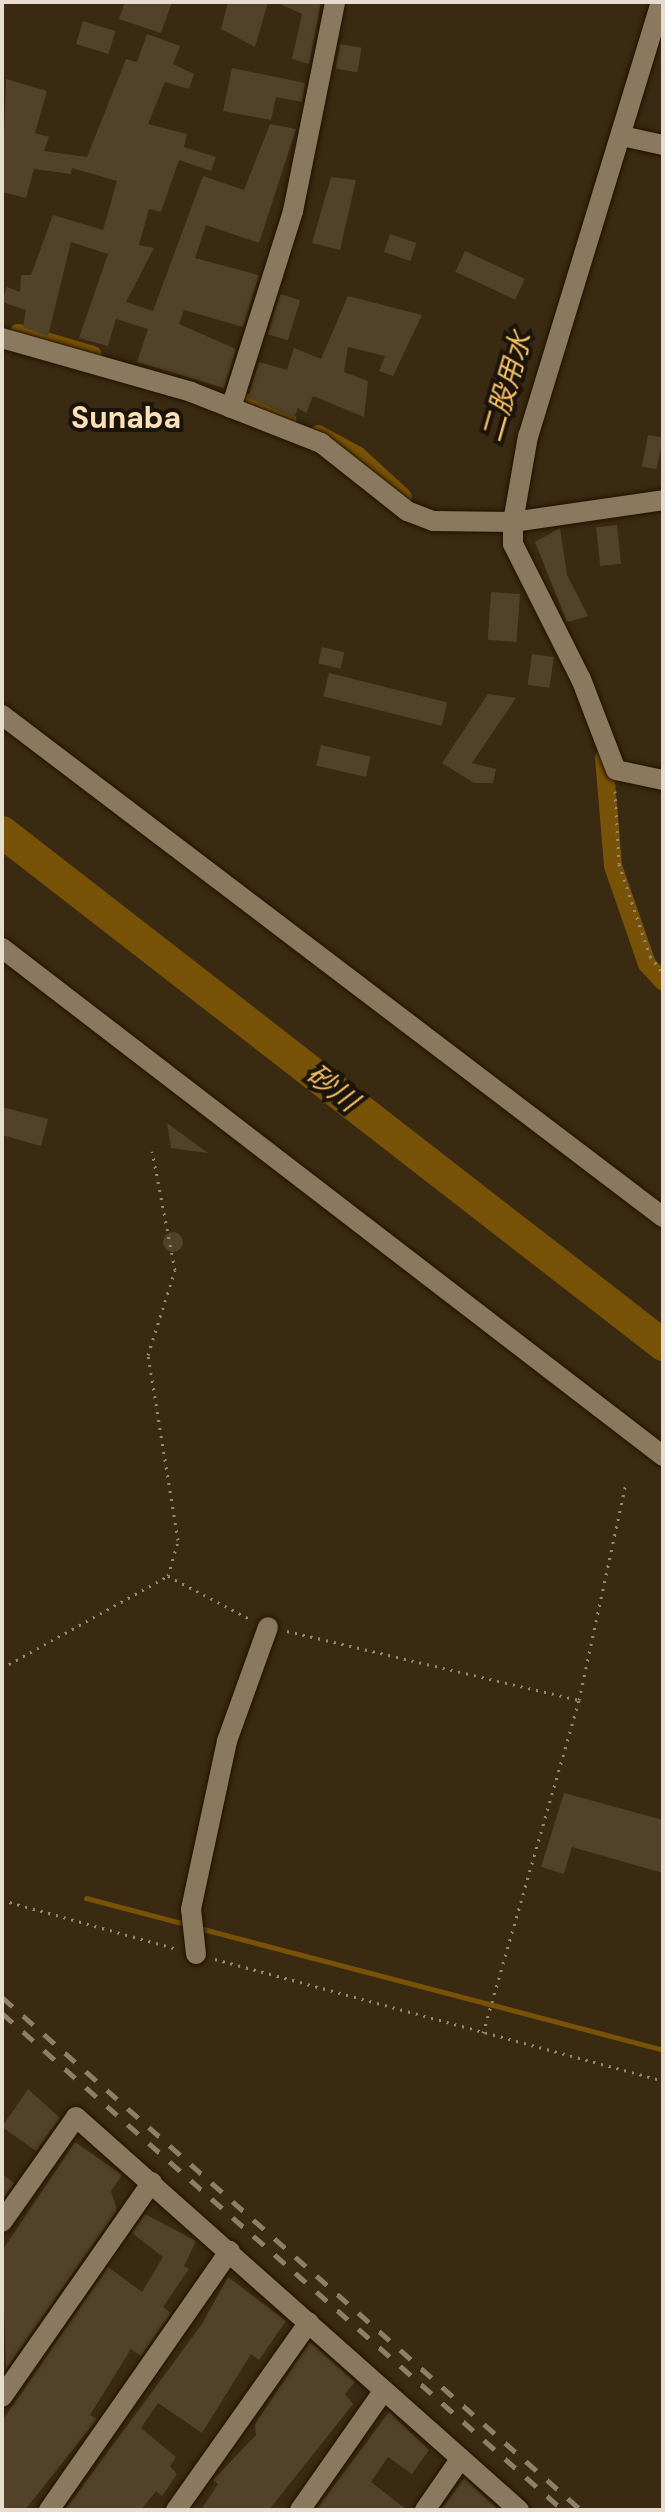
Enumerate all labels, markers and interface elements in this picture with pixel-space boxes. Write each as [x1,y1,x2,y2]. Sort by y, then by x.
water label: 二股用水 [475,329,539,445]
district label: Sunaba [71,400,181,436]
water label: 砂川 [300,1058,364,1118]

